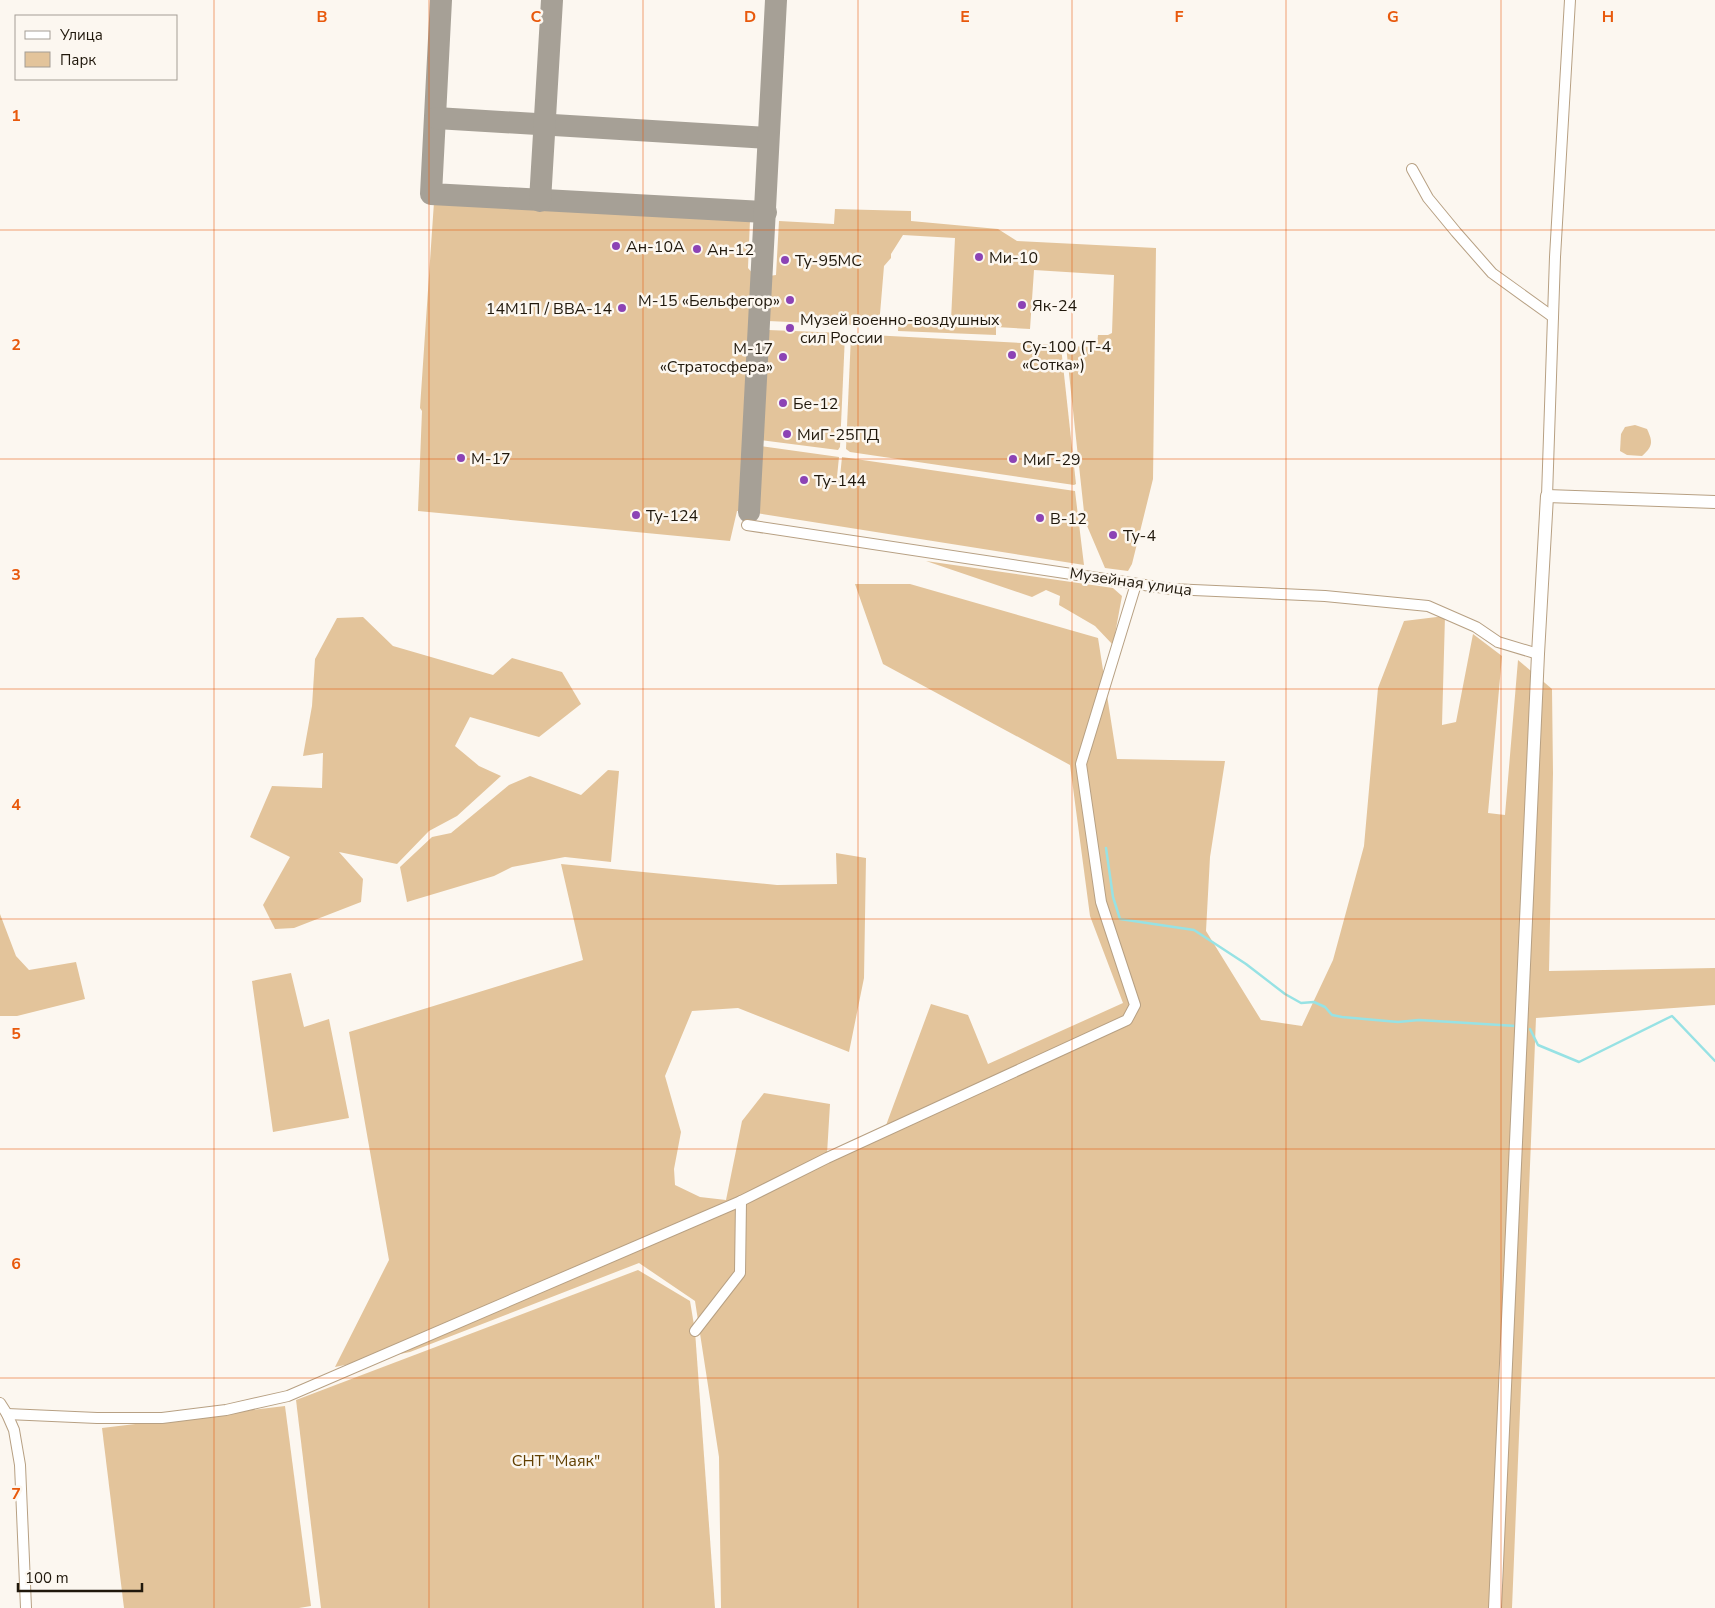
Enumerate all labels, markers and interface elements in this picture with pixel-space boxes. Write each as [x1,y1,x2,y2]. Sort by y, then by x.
text: B [316,6,328,28]
text: C [531,6,542,28]
text: D [744,6,756,28]
text: E [960,6,970,28]
text: F [1175,6,1184,28]
text: G [1387,6,1399,28]
text: H [1602,6,1614,28]
legend [15,15,178,80]
text: Улица [59,25,103,45]
text: Парк [60,50,96,70]
text: 1 [11,105,21,127]
place label: Ан-10А [626,236,685,258]
place label: Ан-12 [707,239,754,261]
marker: Ан-10А [610,240,622,252]
marker: Ан-12 [691,243,703,255]
place label: Ми-10 [989,247,1038,269]
place label: Ту-95МС [795,250,862,272]
marker: Ми-10 [973,251,985,263]
marker: Ту-95МС [779,254,791,266]
place label: М-15 «Бельфегор» [638,290,780,312]
marker: М-15 «Бельфегор» [784,294,796,306]
place label: Як-24 [1032,295,1078,317]
place label: 14М1П / ВВА-14 [486,298,612,320]
marker: Як-24 [1016,299,1028,311]
marker: 14М1П / ВВА-14 [616,302,628,314]
place label: Музей военно-воздушных сил России [800,309,1000,349]
marker: Музей военно-воздушных сил России [784,322,796,334]
text: 2 [11,334,21,356]
place label: Су-100 (Т-4 «Сотка») [1022,336,1112,376]
place label: М-17 «Стратосфера» [660,338,773,378]
marker: Су-100 (Т-4 «Сотка») [1006,349,1018,361]
marker: М-17 «Стратосфера» [777,351,789,363]
place label: Бе-12 [793,393,838,415]
marker: Бе-12 [777,397,789,409]
place label: МиГ-25ПД [797,424,880,446]
marker: МиГ-25ПД [781,428,793,440]
place label: М-17 [471,448,511,470]
place label: МиГ-29 [1023,449,1081,471]
marker: М-17 [455,452,467,464]
marker: МиГ-29 [1007,453,1019,465]
place label: Ту-144 [814,470,867,492]
marker: Ту-144 [798,474,810,486]
place label: Ту-124 [646,505,699,527]
place label: В-12 [1050,508,1087,530]
marker: Ту-124 [630,509,642,521]
marker: В-12 [1034,512,1046,524]
place label: Ту-4 [1123,525,1156,547]
marker: Ту-4 [1107,529,1119,541]
street label: Музейная улица [1068,563,1193,601]
text: 3 [11,564,21,586]
text: 4 [11,794,21,816]
text: 5 [11,1023,21,1045]
text: 6 [11,1253,21,1275]
park label: СНТ "Маяк" [512,1450,600,1472]
text: 7 [11,1483,21,1505]
scale bar [18,1560,141,1592]
text: 100 m [25,1568,69,1588]

